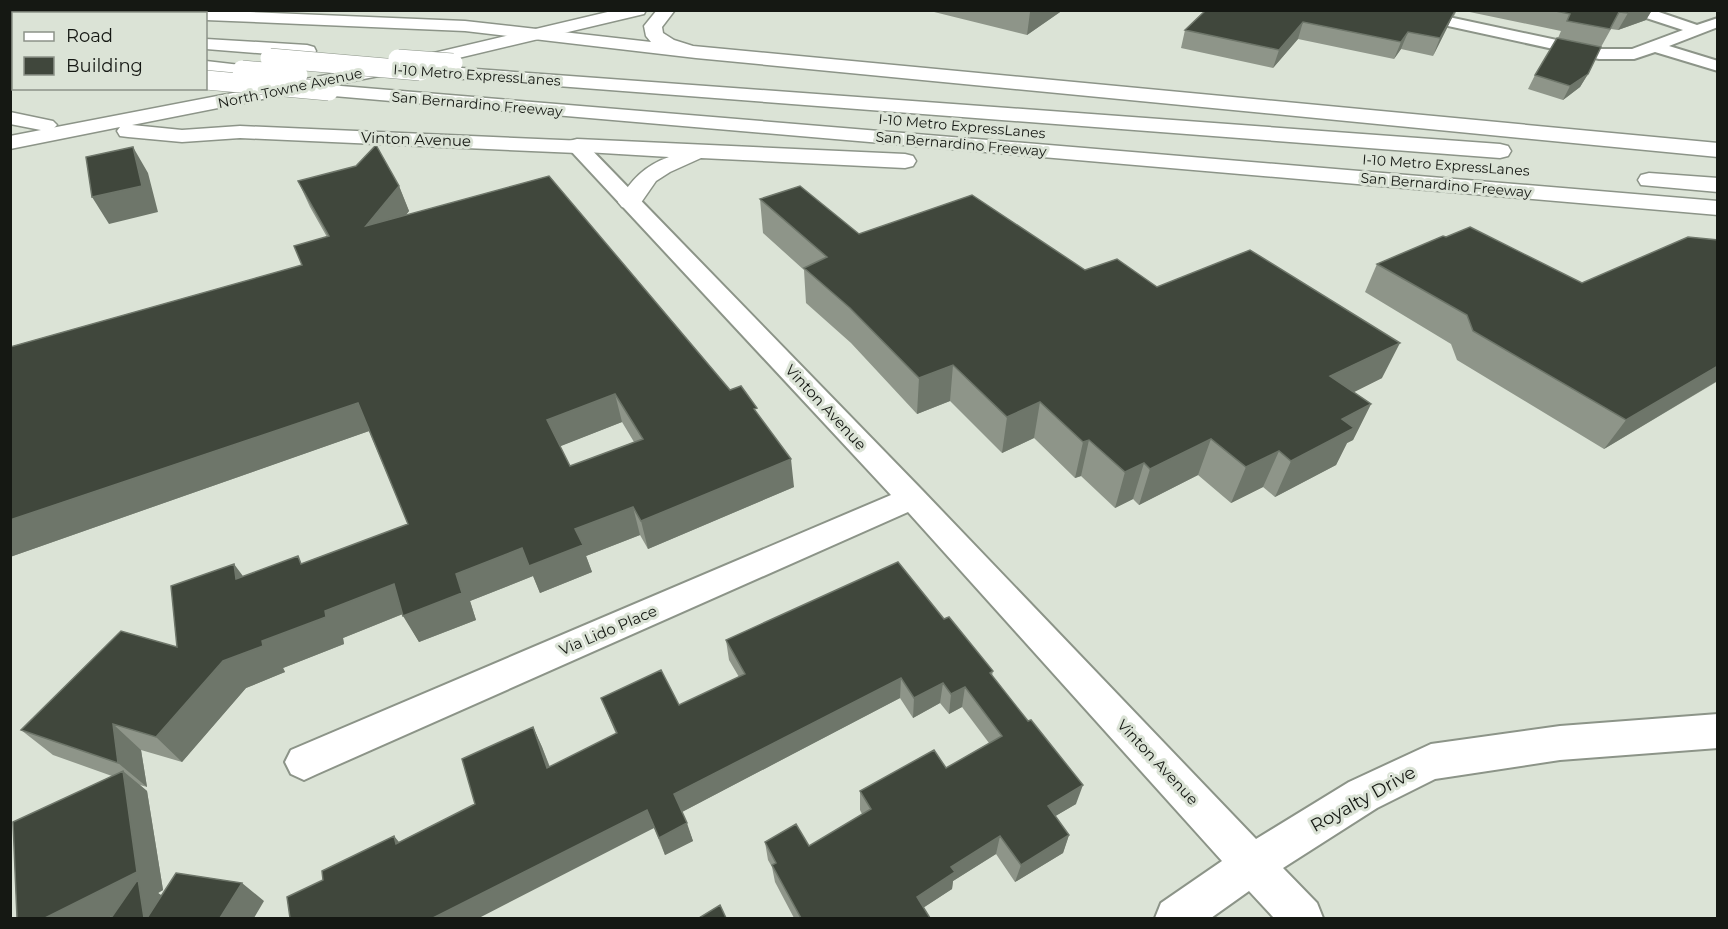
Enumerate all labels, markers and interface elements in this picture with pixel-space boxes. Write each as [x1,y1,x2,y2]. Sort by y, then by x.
legend [12,12,207,90]
text: Road [66,25,113,47]
text: Building [66,55,143,77]
street label: I-10 Metro ExpressLanes [393,60,561,90]
street label: North Towne Avenue [216,64,364,112]
street label: San Bernardino Freeway [391,88,564,120]
street label: I-10 Metro ExpressLanes [878,110,1046,142]
street label: Vinton Avenue [361,128,471,150]
street label: San Bernardino Freeway [875,128,1048,160]
street label: I-10 Metro ExpressLanes [1362,150,1530,180]
street label: San Bernardino Freeway [1360,169,1533,201]
street label: Vinton Avenue [781,360,871,454]
street label: Via Lido Place [556,601,660,659]
street label: Vinton Avenue [1113,715,1203,809]
street label: Royalty Drive [1306,761,1420,837]

